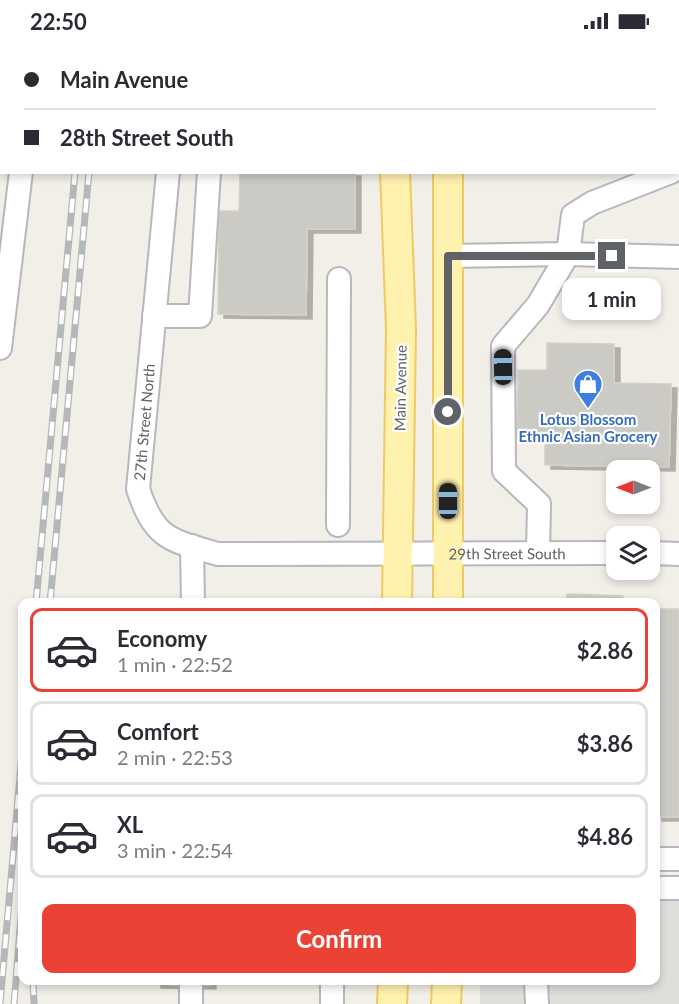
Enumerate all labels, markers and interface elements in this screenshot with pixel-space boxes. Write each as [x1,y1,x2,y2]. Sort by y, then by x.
text: 22:50 [30,8,87,35]
text: Main Avenue [60,66,188,93]
text: 28th Street South [60,124,234,151]
route end [598,242,625,269]
callout: 1 min [562,277,662,319]
text: 1 min [587,287,636,311]
street label: Main Avenue [390,345,410,431]
car [494,349,512,385]
street label: 27th Street North [130,363,158,481]
shop icon: Lotus Blossom Ethnic Asian Grocery [572,368,604,410]
route start [434,398,461,425]
place label: Lotus Blossom Ethnic Asian Grocery [519,410,658,445]
north arrow [606,460,660,514]
map controls [606,460,660,580]
car [439,483,457,519]
button: layers [606,526,660,580]
street label: 29th Street South [449,544,566,562]
icon: car [45,623,99,677]
text: Economy [117,625,207,652]
text: $2.86 [577,637,633,664]
text: 1 min · 22:52 [117,652,233,676]
icon: car [45,716,99,770]
text: Comfort [117,718,199,745]
text: $3.86 [577,730,633,757]
text: 2 min · 22:53 [117,745,233,769]
icon: car [45,809,99,863]
text: XL [117,811,143,838]
text: $4.86 [577,823,633,850]
text: 3 min · 22:54 [117,838,233,862]
button: Confirm [42,904,636,973]

